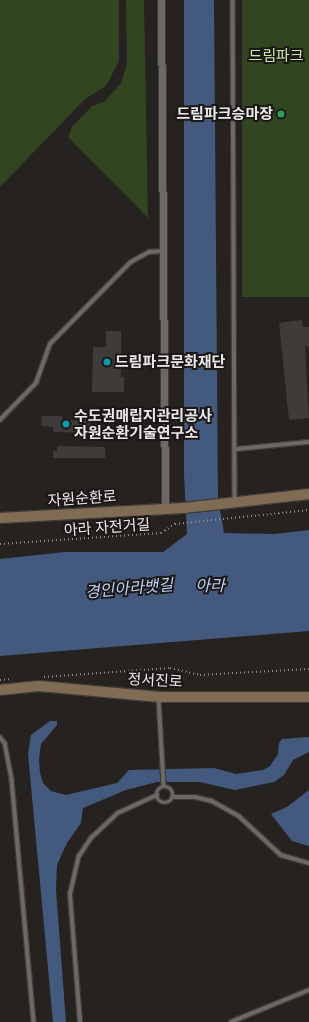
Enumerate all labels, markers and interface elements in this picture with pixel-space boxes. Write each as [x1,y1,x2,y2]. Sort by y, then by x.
park label: 드림파크 [248,47,304,65]
place label: 드림파크승마장 [176,105,273,123]
marker: 드림파크승마장 [276,109,286,119]
place label: 드림파크문화재단 [115,353,225,371]
marker: 드림파크문화재단 [102,357,112,367]
place label: 수도권매립지관리공사 자원순환기술연구소 [74,406,212,441]
marker: 수도권매립지관리공사 자원순환기술연구소 [61,419,71,429]
street label: 자원순환로 [47,487,117,509]
street label: 아라 자전거길 [63,515,151,539]
water label: 경인아라뱃길 [84,576,174,602]
water label: 아라 [195,576,225,596]
street label: 정서진로 [127,670,183,690]

